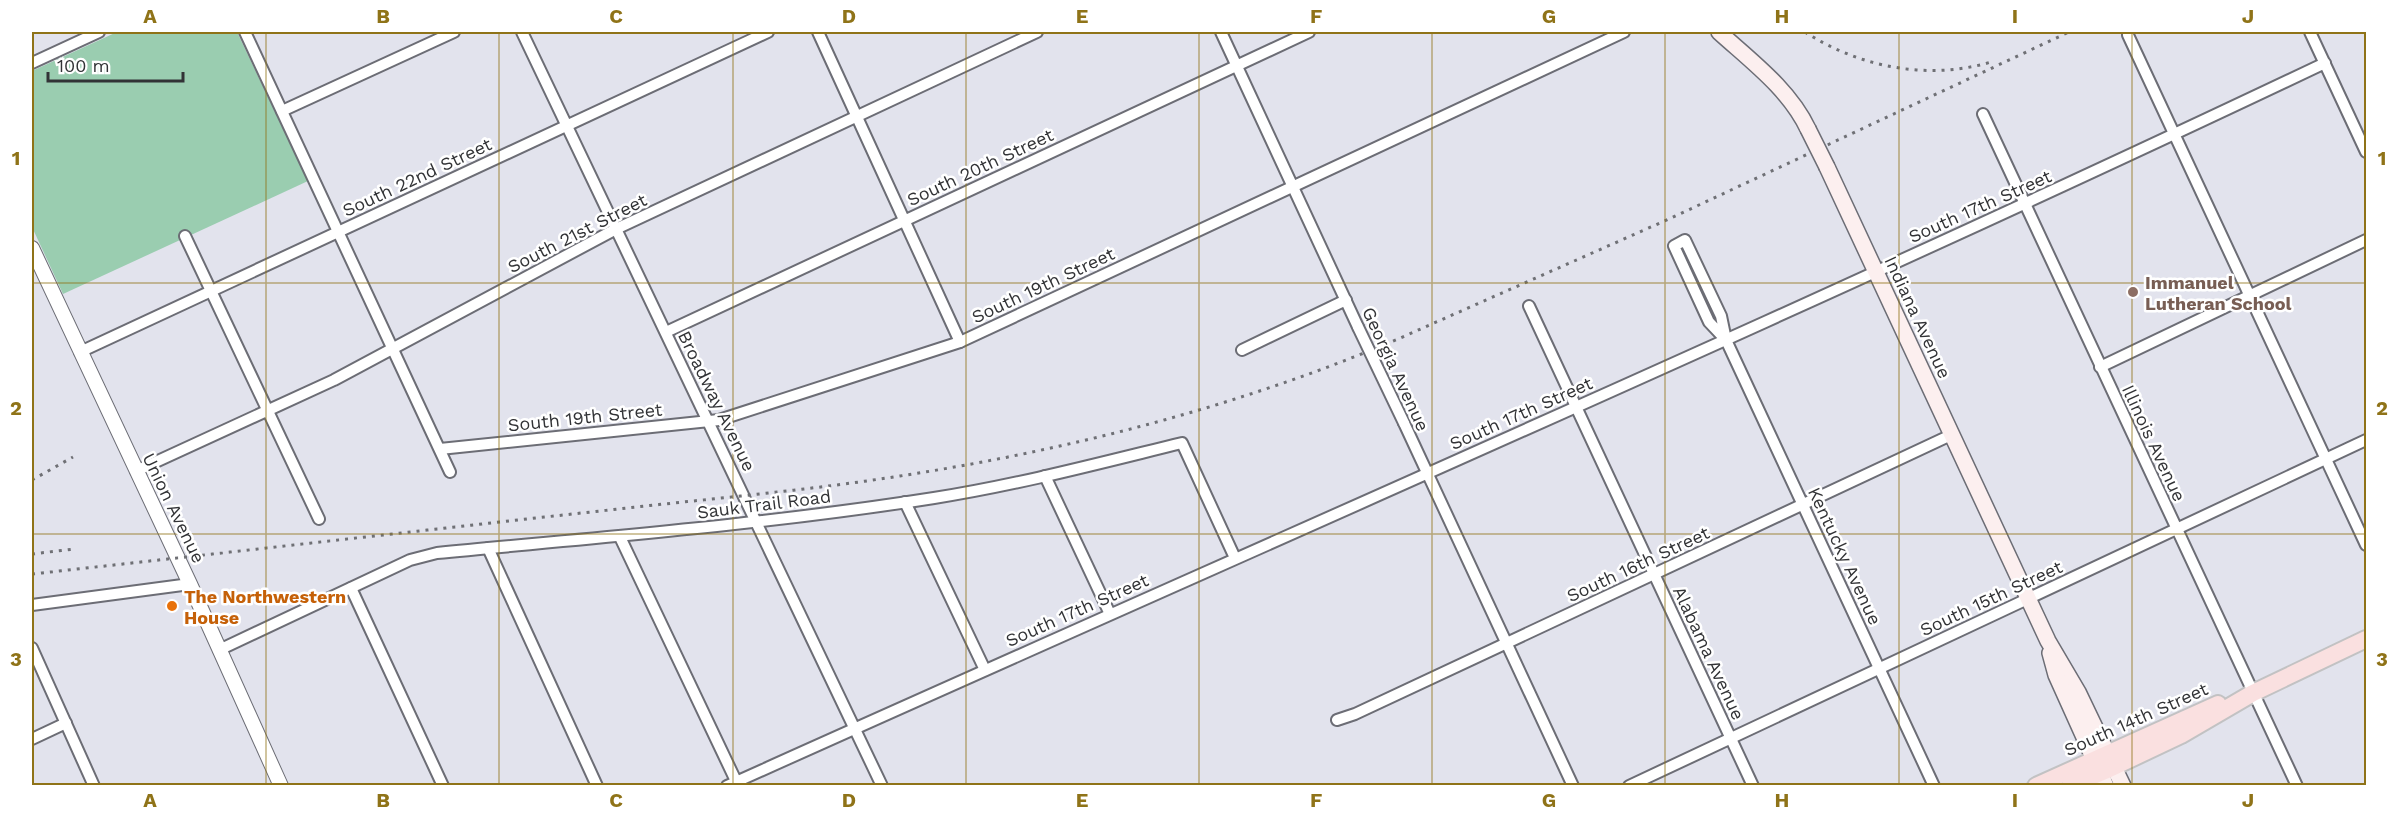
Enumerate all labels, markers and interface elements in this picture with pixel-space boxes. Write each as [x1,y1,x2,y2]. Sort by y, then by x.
text: A [143,4,157,28]
text: B [376,4,390,28]
text: C [609,4,623,28]
text: D [842,4,856,28]
text: E [1076,4,1088,28]
text: F [1310,4,1322,28]
text: G [1542,4,1556,28]
text: H [1775,4,1789,28]
text: I [2012,4,2018,28]
text: J [2242,4,2254,28]
scale bar [48,45,183,83]
text: 100 m [57,55,110,76]
street label: South 20th Street [904,124,1057,210]
street label: South 22nd Street [339,133,495,221]
text: 1 [12,146,20,170]
text: 1 [2378,146,2386,170]
street label: South 17th Street [1905,165,2055,247]
street label: South 21st Street [504,189,650,277]
street label: South 19th Street [968,243,1118,327]
street label: Indiana Avenue [1880,252,1956,382]
place label: Immanuel Lutheran School [2145,272,2291,314]
marker: Immanuel Lutheran School [2126,285,2140,299]
street label: Georgia Avenue [1358,304,1434,434]
street label: Broadway Avenue [674,327,760,475]
street label: South 17th Street [1446,372,1596,454]
street label: Illinois Avenue [2118,381,2190,505]
text: 2 [10,396,22,420]
text: 2 [2376,396,2388,420]
street label: South 19th Street [507,398,664,436]
street label: Union Avenue [138,450,210,566]
street label: Kentucky Avenue [1804,484,1886,628]
street label: Sauk Trail Road [696,485,832,523]
street label: South 16th Street [1563,522,1713,606]
street label: South 15th Street [1917,556,2066,640]
street label: South 17th Street [1002,569,1152,651]
street label: Alabama Avenue [1669,583,1749,723]
place label: The Northwestern House [184,586,346,628]
marker: The Northwestern House [165,599,179,613]
text: 3 [10,647,22,671]
text: 3 [2376,647,2388,671]
street label: South 14th Street [2061,678,2211,760]
text: A [143,788,157,812]
text: B [376,788,390,812]
text: C [609,788,623,812]
text: D [842,788,856,812]
text: E [1076,788,1088,812]
text: F [1310,788,1322,812]
text: G [1542,788,1556,812]
text: H [1775,788,1789,812]
text: I [2012,788,2018,812]
text: J [2242,788,2254,812]

